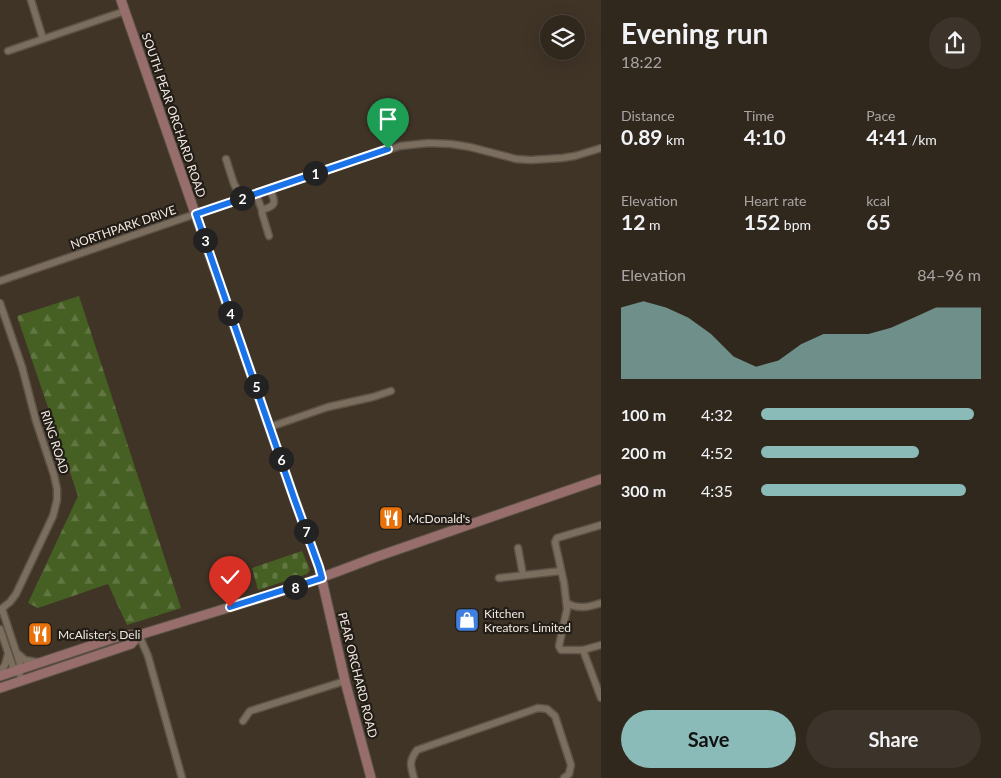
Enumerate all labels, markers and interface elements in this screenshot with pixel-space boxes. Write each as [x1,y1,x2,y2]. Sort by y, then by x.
map controls [540,15,585,60]
button: layers [540,15,585,60]
text: Evening run [621,16,768,50]
button: share [929,17,981,69]
street label: SOUTH PEAR ORCHARD ROAD [139,31,209,199]
text: 18:22 [621,52,662,71]
pin [367,98,409,149]
icon: arrive [374,105,402,133]
text: Distance [621,107,675,124]
text: Time [744,107,774,124]
text: Pace [866,107,895,124]
text: 0.89 [621,124,663,149]
text: 4:10 [744,124,786,149]
text: 4:41 [866,124,908,149]
text: km [663,131,685,148]
text: /km [908,131,937,148]
pin: 1 [302,160,328,186]
text: 1 [311,165,320,182]
pin: 2 [230,186,254,210]
text: 2 [238,190,247,207]
text: Elevation [621,192,678,209]
text: Heart rate [744,192,806,209]
text: kcal [866,192,890,209]
street label: NORTHPARK DRIVE [68,202,178,252]
text: 12 [621,209,645,234]
text: 152 [744,209,780,234]
text: 65 [866,209,891,234]
text: m [645,216,660,233]
text: bpm [780,216,811,233]
pin: 3 [192,228,218,252]
text: 3 [201,232,210,249]
text: Elevation [621,265,686,284]
text: 84–96 m [917,265,981,284]
pin: 4 [218,300,242,326]
text: 4 [226,305,235,322]
pin: 5 [244,374,268,398]
text: 5 [252,378,261,395]
text: 100 m [621,405,666,424]
text: 4:32 [701,405,733,424]
street label: RING ROAD [38,408,72,476]
text: 200 m [621,443,666,462]
text: 4:52 [701,443,733,462]
pin: 6 [268,446,294,472]
text: 6 [277,451,286,468]
text: 300 m [621,481,666,500]
text: 4:35 [701,481,733,500]
restaurant icon: McDonald's [378,505,404,531]
place label: McDonald's [408,511,470,526]
pin: 7 [294,518,318,544]
text: 7 [302,523,311,540]
pin [209,556,251,607]
icon: check [216,563,244,591]
pin: 8 [282,574,308,600]
text: 8 [291,579,300,596]
place label: Kitchen Kreators Limited [484,606,571,635]
shop icon: Kitchen Kreators Limited [454,607,480,633]
street label: PEAR ORCHARD ROAD [335,611,381,739]
restaurant icon: McAlister's Deli [27,621,53,647]
place label: McAlister's Deli [58,627,140,642]
button: Save [621,710,796,768]
button: Share [806,710,981,768]

